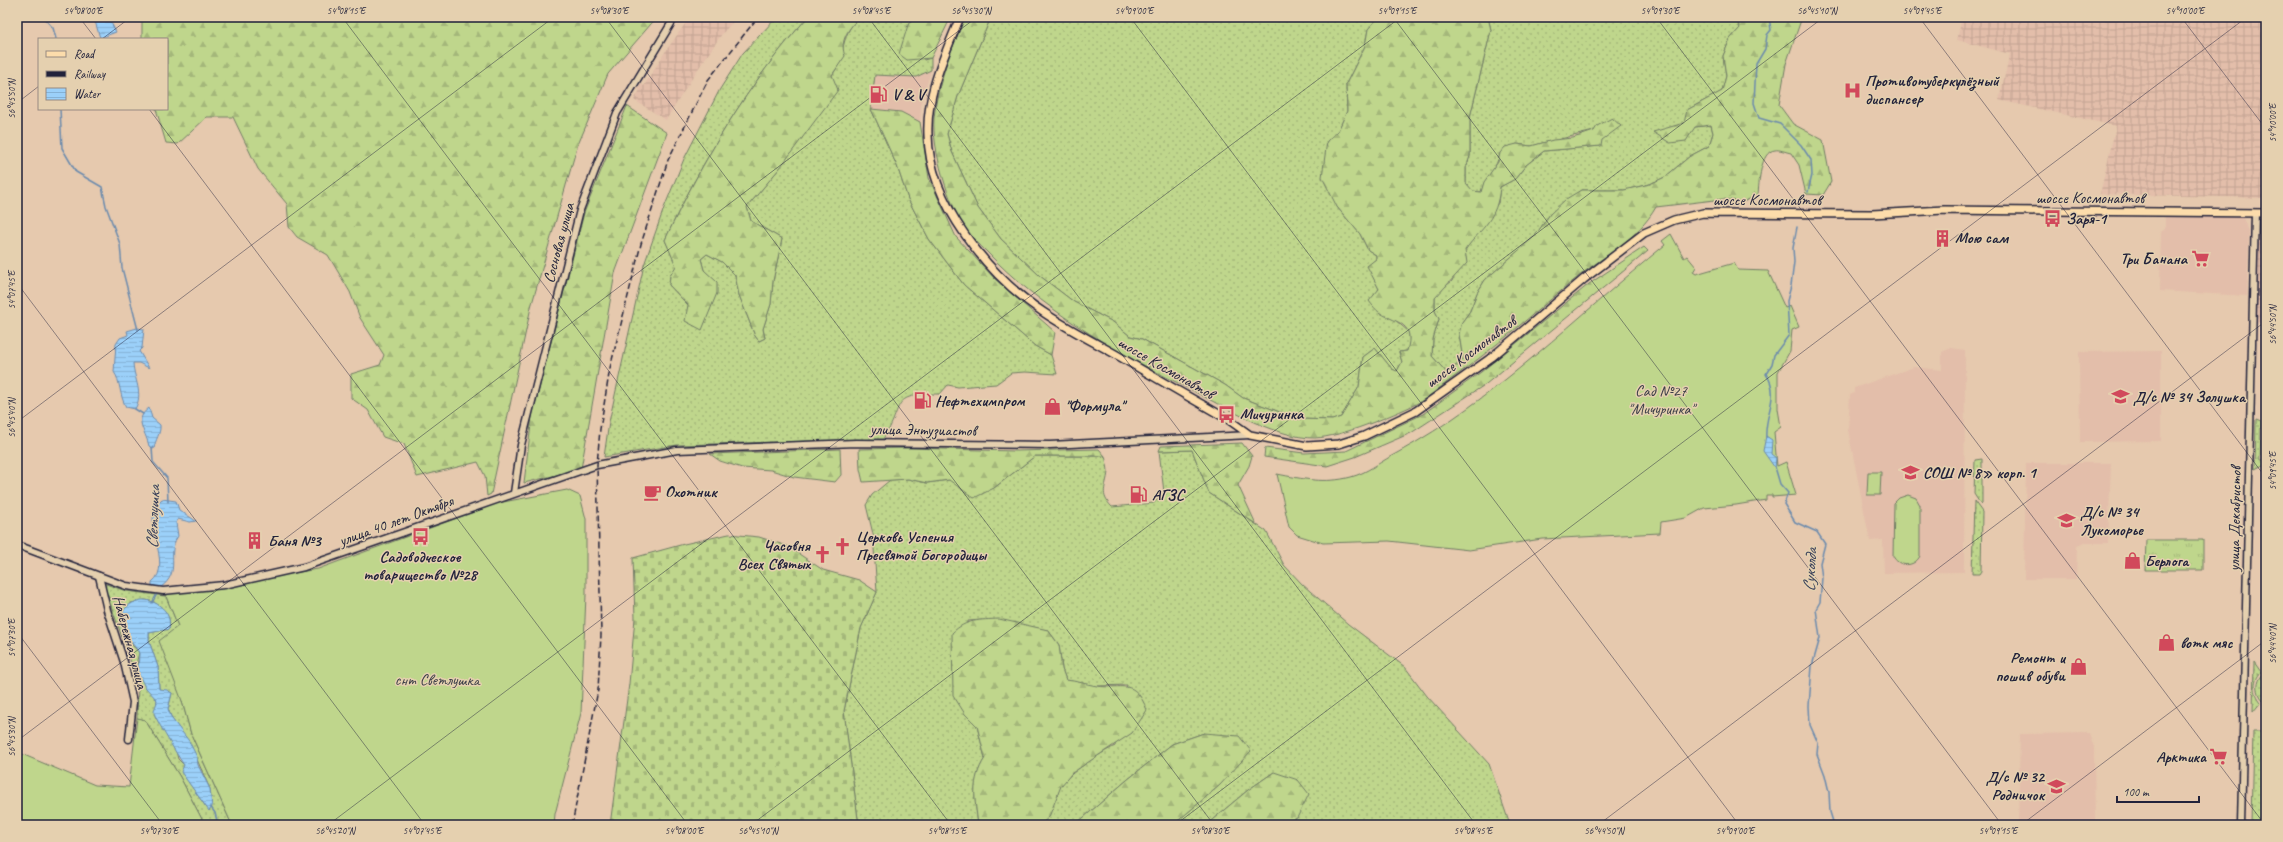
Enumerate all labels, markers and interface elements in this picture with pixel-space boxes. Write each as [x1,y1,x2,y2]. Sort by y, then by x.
text: 54°08'00"E [64,4,104,17]
text: 54°08'15"E [327,4,367,17]
text: 54°08'30"E [590,4,630,17]
text: 54°08'45"E [852,4,892,17]
text: 56°45'30"N [951,4,993,17]
text: 54°09'00"E [1115,4,1155,17]
text: 54°09'15"E [1378,4,1418,17]
text: 54°09'30"E [1641,4,1681,17]
text: 56°45'10"N [1797,4,1839,17]
text: 54°09'45"E [1903,4,1943,17]
text: 54°10'00"E [2166,4,2206,17]
legend [38,38,168,110]
text: Road [74,46,96,62]
text: Railway [74,66,106,82]
place label: Противотуберкулёзный диспансер [1865,71,2000,109]
text: 56°45'50"N [5,77,18,119]
hospital icon: Противотуберкулёзный диспансер [1842,80,1862,100]
fuel station icon: V & V [869,85,889,105]
place label: V & V [892,85,928,105]
text: Water [74,86,102,102]
text: 54°10'00"E [2266,102,2279,142]
street label: шоссе Космонавтов [2036,188,2147,208]
street label: шоссе Космонавтов [1713,190,1824,210]
street label: Сосновая улица [539,200,580,285]
bus stop icon: Заря-1 [2043,209,2063,229]
place label: Заря-1 [2066,209,2108,229]
building icon: Мою сам [1932,228,1952,248]
place label: Мою сам [1955,228,2010,248]
place label: Три Банана [2120,249,2189,269]
supermarket icon: Три Банана [2190,249,2210,269]
text: 54°07'45"E [5,269,18,309]
text: 56°44'50"N [2266,303,2279,345]
street label: шоссе Космонавтов [1422,310,1523,393]
street label: шоссе Космонавтов [1114,332,1221,405]
park label: Сад №27 "Мичуринка" [1628,381,1697,419]
school or university icon: Д/с № 34 Золушка [2110,387,2130,407]
place label: Д/с № 34 Золушка [2133,387,2247,407]
fuel station icon: Нефтехимпром [912,391,932,411]
place label: Нефтехимпром [935,391,1026,411]
text: 56°45'40"N [5,396,18,438]
shop icon: "Формула" [1042,396,1062,416]
place label: "Формула" [1065,396,1128,416]
bus stop icon: Мичуринка [1217,404,1237,424]
place label: Мичуринка [1240,404,1305,424]
street label: улица Энтузиастов [869,419,979,441]
text: 54°09'45"E [2266,450,2279,490]
school or university icon: СОШ № 8» корп. 1 [1900,463,1920,483]
place label: СОШ № 8» корп. 1 [1923,463,2038,483]
street label: улица Декабристов [2224,463,2246,573]
cafe icon: Охотник [642,482,662,502]
place label: Охотник [665,482,718,502]
water label: Светлушка [141,483,165,549]
fuel station icon: АГЗС [1129,485,1149,505]
place label: АГЗС [1152,485,1186,505]
street label: улица 40 лет Октября [335,491,457,551]
place label: Д/с № 34 Лукоморье [2080,502,2144,540]
school or university icon: Д/с № 34 Лукоморье [2057,511,2077,531]
bus stop icon: Садоводческое товарищество №28 [410,526,430,546]
place label: Церковь Успения Пресвятой Богородицы [856,527,987,565]
building icon: Баня №3 [245,531,265,551]
place label: Баня №3 [268,531,322,551]
place label: Часовня Всех Святых [738,536,812,574]
church icon: Церковь Успения Пресвятой Богородицы [833,536,853,556]
church icon: Часовня Всех Святых [813,545,833,565]
water label: Суколда [1798,546,1822,592]
place label: Садоводческое товарищество №28 [363,547,478,585]
shop icon: Берлога [2122,551,2142,571]
place label: Берлога [2145,551,2190,571]
street label: Набережная улица [108,593,152,692]
text: 54°07'30"E [5,617,18,657]
text: 56°44'40"N [2266,622,2279,664]
shop icon: вотк мяс [2157,633,2177,653]
place label: вотк мяс [2180,633,2233,653]
place label: Ремонт и пошив обуви [1995,648,2067,686]
shop icon: Ремонт и пошив обуви [2068,657,2088,677]
park label: снт Светлушка [395,670,481,690]
text: 56°45'30"N [5,715,18,757]
place label: Арктика [2156,747,2207,767]
supermarket icon: Арктика [2209,747,2229,767]
place label: Д/с № 32 Родничок [1986,767,2046,805]
school or university icon: Д/с № 32 Родничок [2047,776,2067,796]
scale bar [2117,778,2199,804]
text: 100 m [2123,784,2150,800]
text: 54°07'30"E [140,824,180,837]
text: 56°45'20"N [315,824,357,837]
text: 54°07'45"E [403,824,443,837]
text: 54°08'00"E [665,824,705,837]
text: 56°45'10"N [738,824,780,837]
text: 54°08'15"E [928,824,968,837]
text: 54°08'30"E [1191,824,1231,837]
text: 54°08'45"E [1454,824,1494,837]
text: 56°44'50"N [1584,824,1626,837]
text: 54°09'00"E [1716,824,1756,837]
text: 54°09'15"E [1979,824,2019,837]

